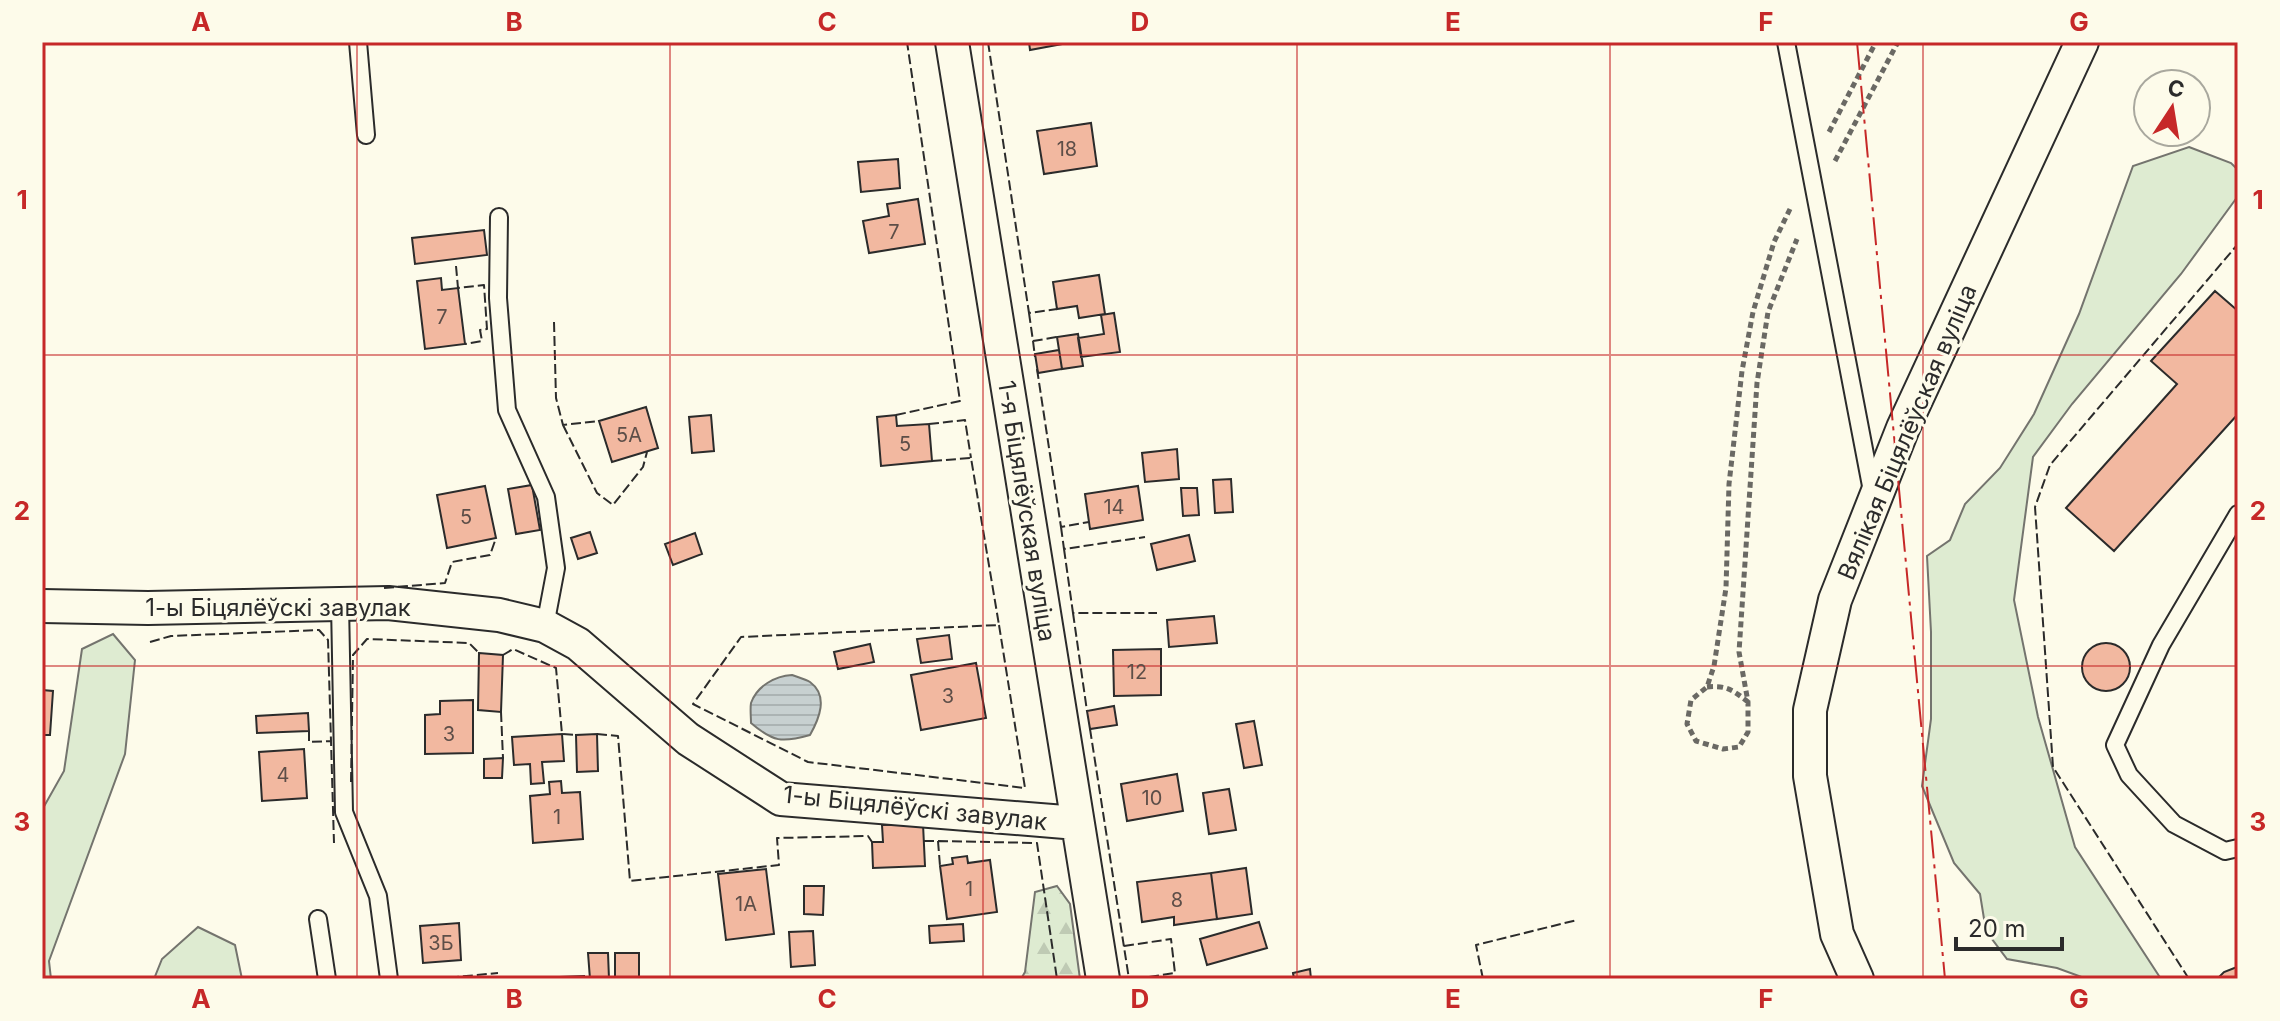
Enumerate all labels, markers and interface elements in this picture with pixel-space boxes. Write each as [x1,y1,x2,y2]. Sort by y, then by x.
text: A [191,6,211,37]
text: B [505,6,523,37]
text: C [817,6,837,37]
text: D [1131,6,1149,37]
text: E [1445,6,1461,37]
text: F [1758,6,1774,37]
text: G [2069,6,2089,37]
north arrow [2132,68,2212,148]
text: С [2165,74,2187,103]
house number: 18 [1057,137,1077,161]
text: 1 [16,184,28,215]
text: 1 [2252,184,2264,215]
house number: 7 [888,220,900,244]
street label: Вялікая Біцялёўская вуліца [1832,280,1982,584]
house number: 7 [436,305,448,329]
street label: 1-я Біцялёўская вуліца [992,378,1062,644]
house number: 5А [616,423,642,447]
house number: 5 [899,432,911,456]
text: 2 [14,495,30,526]
house number: 14 [1103,495,1125,519]
text: 2 [2250,495,2266,526]
house number: 5 [460,505,472,529]
street label: 1-ы Біцялёўскі завулак [145,593,411,622]
house number: 12 [1127,660,1147,684]
house number: 3 [942,684,954,708]
house number: 3 [443,722,455,746]
house number: 4 [277,763,289,787]
street label: 1-ы Біцялёўскі завулак [782,780,1048,836]
house number: 10 [1142,786,1162,810]
house number: 1 [553,805,561,829]
text: 3 [14,806,30,837]
text: 3 [2250,806,2266,837]
house number: 1 [965,877,973,901]
house number: 8 [1171,888,1183,912]
house number: 1А [735,892,757,916]
scale bar [1956,901,2062,951]
text: 20 m [1968,914,2026,943]
house number: 3Б [428,931,454,955]
text: A [191,983,211,1014]
text: B [505,983,523,1014]
text: C [817,983,837,1014]
text: D [1131,983,1149,1014]
text: E [1445,983,1461,1014]
text: F [1758,983,1774,1014]
text: G [2069,983,2089,1014]

